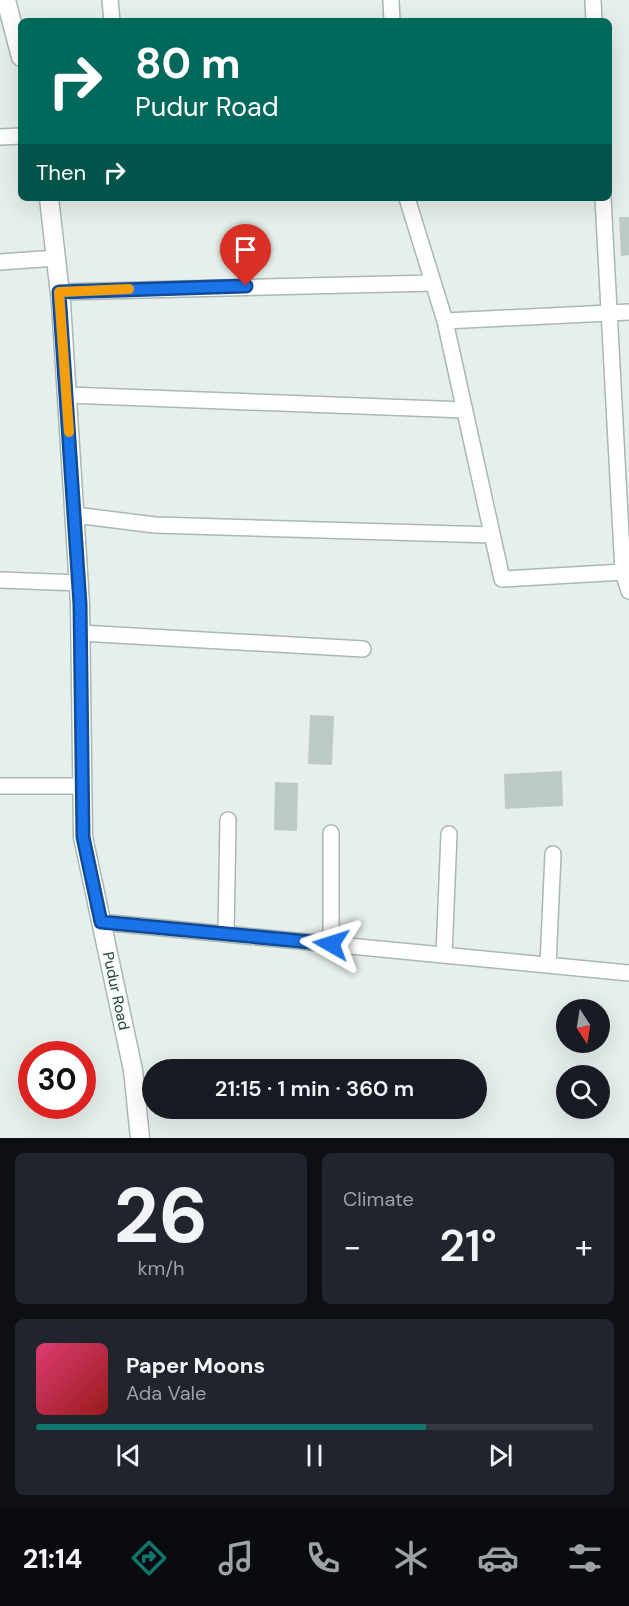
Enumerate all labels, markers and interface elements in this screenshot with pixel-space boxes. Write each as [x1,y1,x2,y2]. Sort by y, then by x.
text: 80 m [135,36,241,91]
icon: right [36,42,114,120]
text: Pudur Road [135,89,279,124]
icon: right [98,156,131,189]
text: Then [36,158,86,187]
pin [220,224,271,286]
icon: arrive [229,233,262,266]
position arrow [299,912,363,976]
street label: Pudur Road [98,950,134,1032]
north arrow [556,999,610,1053]
map controls [556,999,610,1119]
speed limit sign: 30 [18,1041,96,1119]
button: search [556,1065,610,1119]
text: 21:15 · 1 min · 360 m [215,1074,414,1103]
text: 26 [114,1165,208,1266]
text: Climate [343,1186,414,1212]
text: 21° [439,1216,497,1275]
text: − [343,1225,361,1268]
text: + [575,1225,593,1268]
text: km/h [137,1255,185,1281]
text: Paper Moons [126,1351,265,1380]
text: Ada Vale [126,1380,206,1406]
icon: previous [112,1439,145,1472]
icon: pause [298,1439,331,1472]
icon: next [484,1439,517,1472]
icon: directions [128,1537,170,1579]
icon: music [215,1537,257,1579]
icon: phone [302,1537,344,1579]
icon: climate [390,1537,432,1579]
icon: car [477,1537,519,1579]
icon: filters [564,1537,606,1579]
text: 21:14 [23,1541,82,1576]

